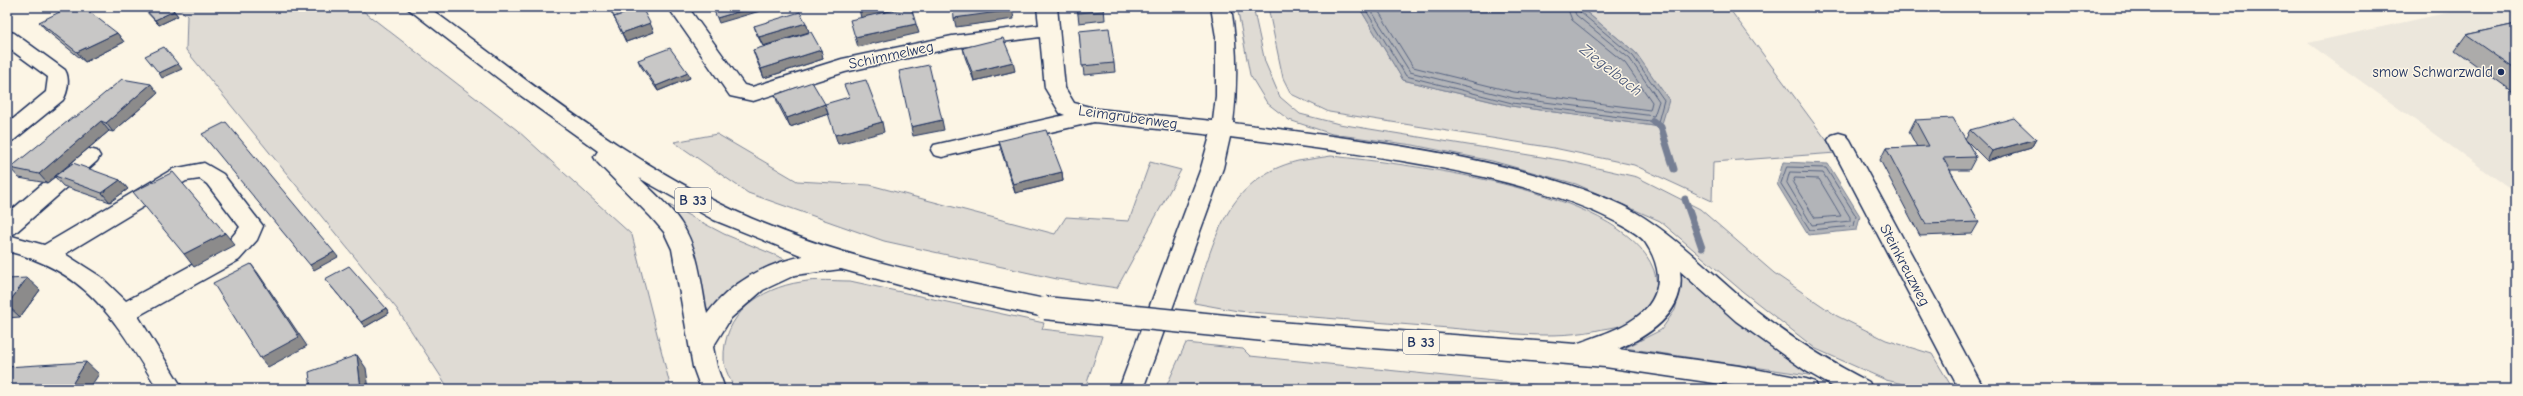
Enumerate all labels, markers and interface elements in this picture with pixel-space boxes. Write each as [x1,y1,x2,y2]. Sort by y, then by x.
street label: Schimmelweg [847,37,935,73]
water label: Ziegelbach [1575,39,1646,100]
place label: smow Schwarzwald [2372,63,2493,81]
marker: smow Schwarzwald [2496,67,2506,77]
street label: Leimgrubenweg [1077,101,1179,133]
road number: B 33 [675,188,711,212]
street label: Steinkreuzweg [1876,221,1934,309]
road number: B 33 [1403,330,1439,354]

